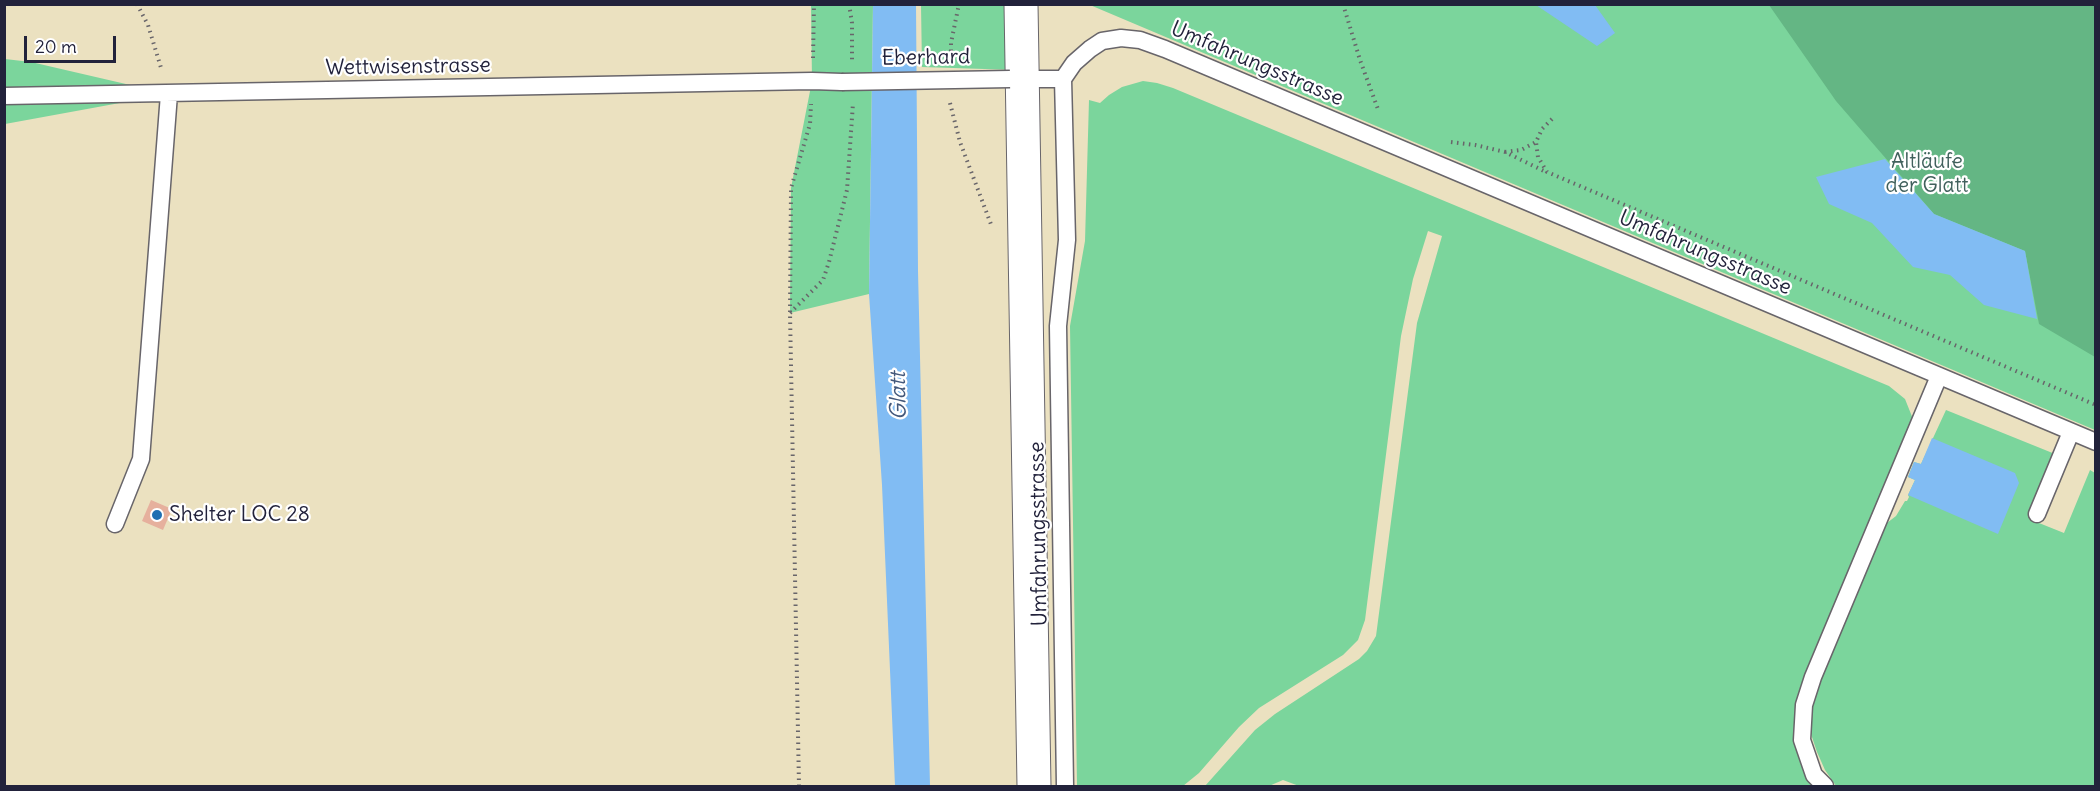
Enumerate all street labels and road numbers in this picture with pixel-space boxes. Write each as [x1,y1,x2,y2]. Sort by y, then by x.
street label: Umfahrungsstrasse [1167,16,1347,112]
street label: Eberhard [881,45,971,71]
street label: Wettwisenstrasse [325,53,491,81]
street label: Umfahrungsstrasse [1615,205,1795,301]
street label: Umfahrungsstrasse [1025,441,1053,627]

